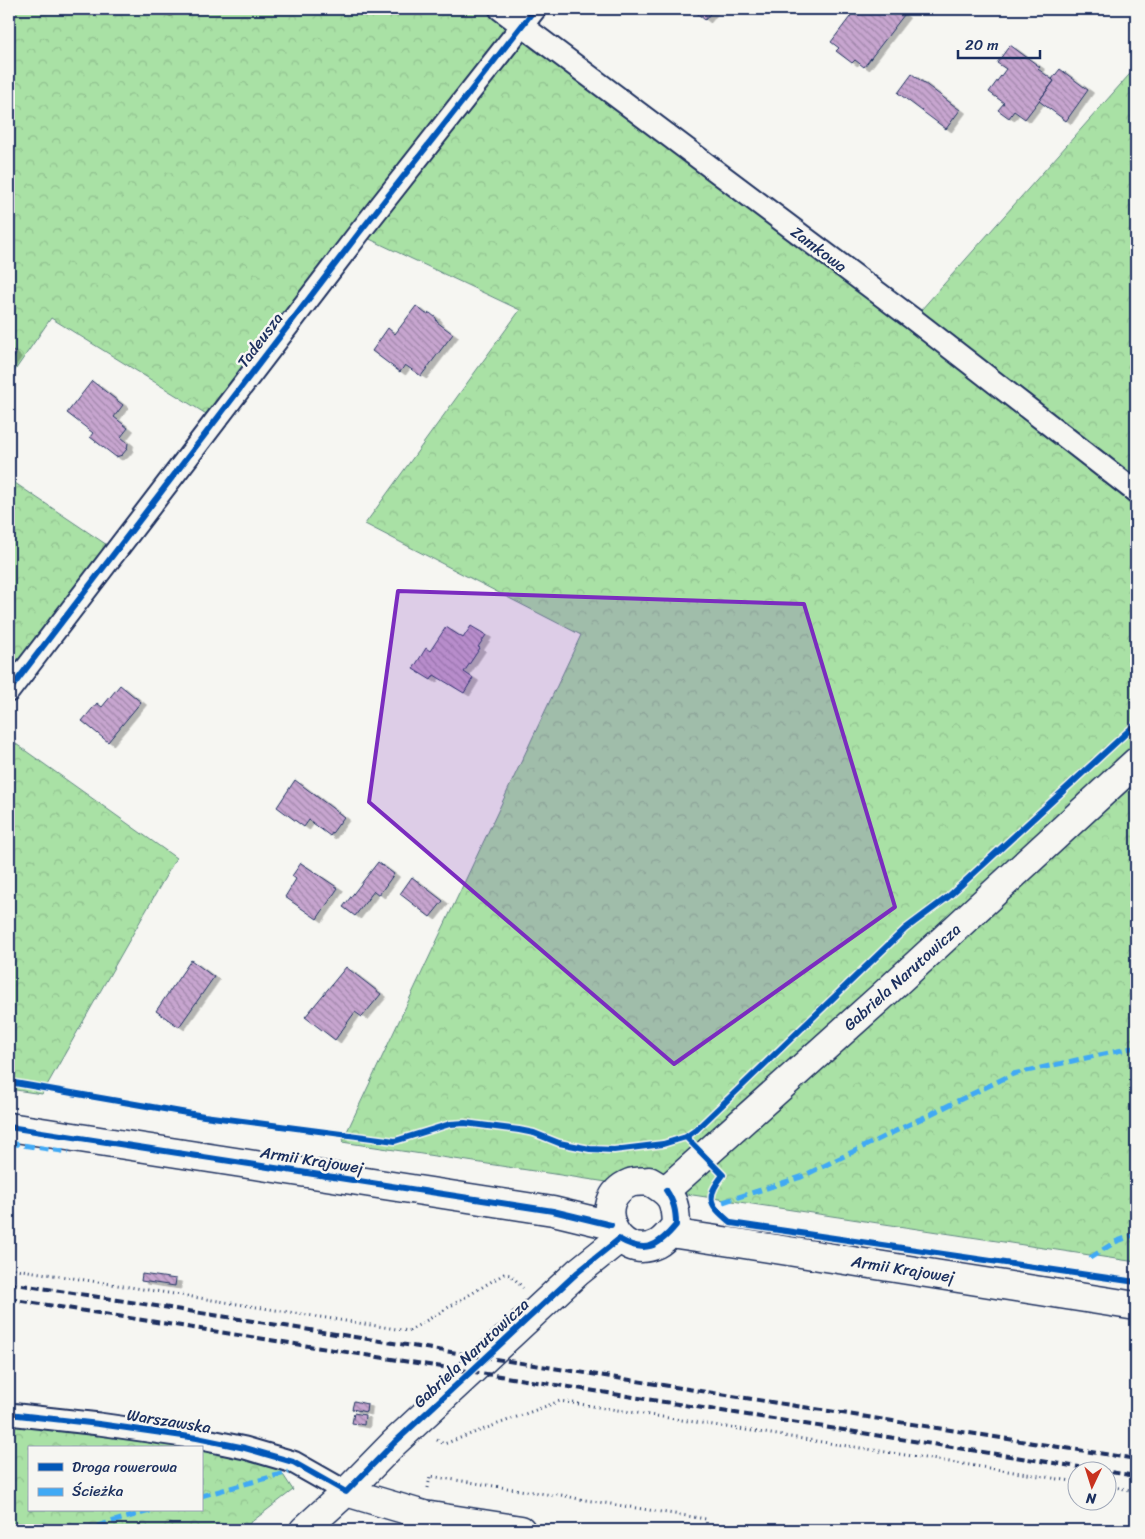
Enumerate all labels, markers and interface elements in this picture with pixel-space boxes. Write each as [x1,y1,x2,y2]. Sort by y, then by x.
scale bar [958,28,1040,60]
text: 20 m [965,32,999,58]
street label: Zamkowa [784,218,854,280]
street label: Tadeusza [229,306,291,374]
street label: Gabriela Narutowicza [836,916,968,1038]
street label: Armii Krajowej [257,1137,367,1183]
street label: Armii Krajowej [848,1246,958,1292]
street label: Gabriela Narutowicza [406,1291,536,1415]
street label: Warszawska [125,1400,213,1442]
legend [28,1446,202,1512]
text: Droga rowerowa [72,1454,178,1480]
north arrow [1068,1462,1118,1512]
text: Ścieżka [72,1478,124,1504]
text: N [1085,1486,1098,1511]

